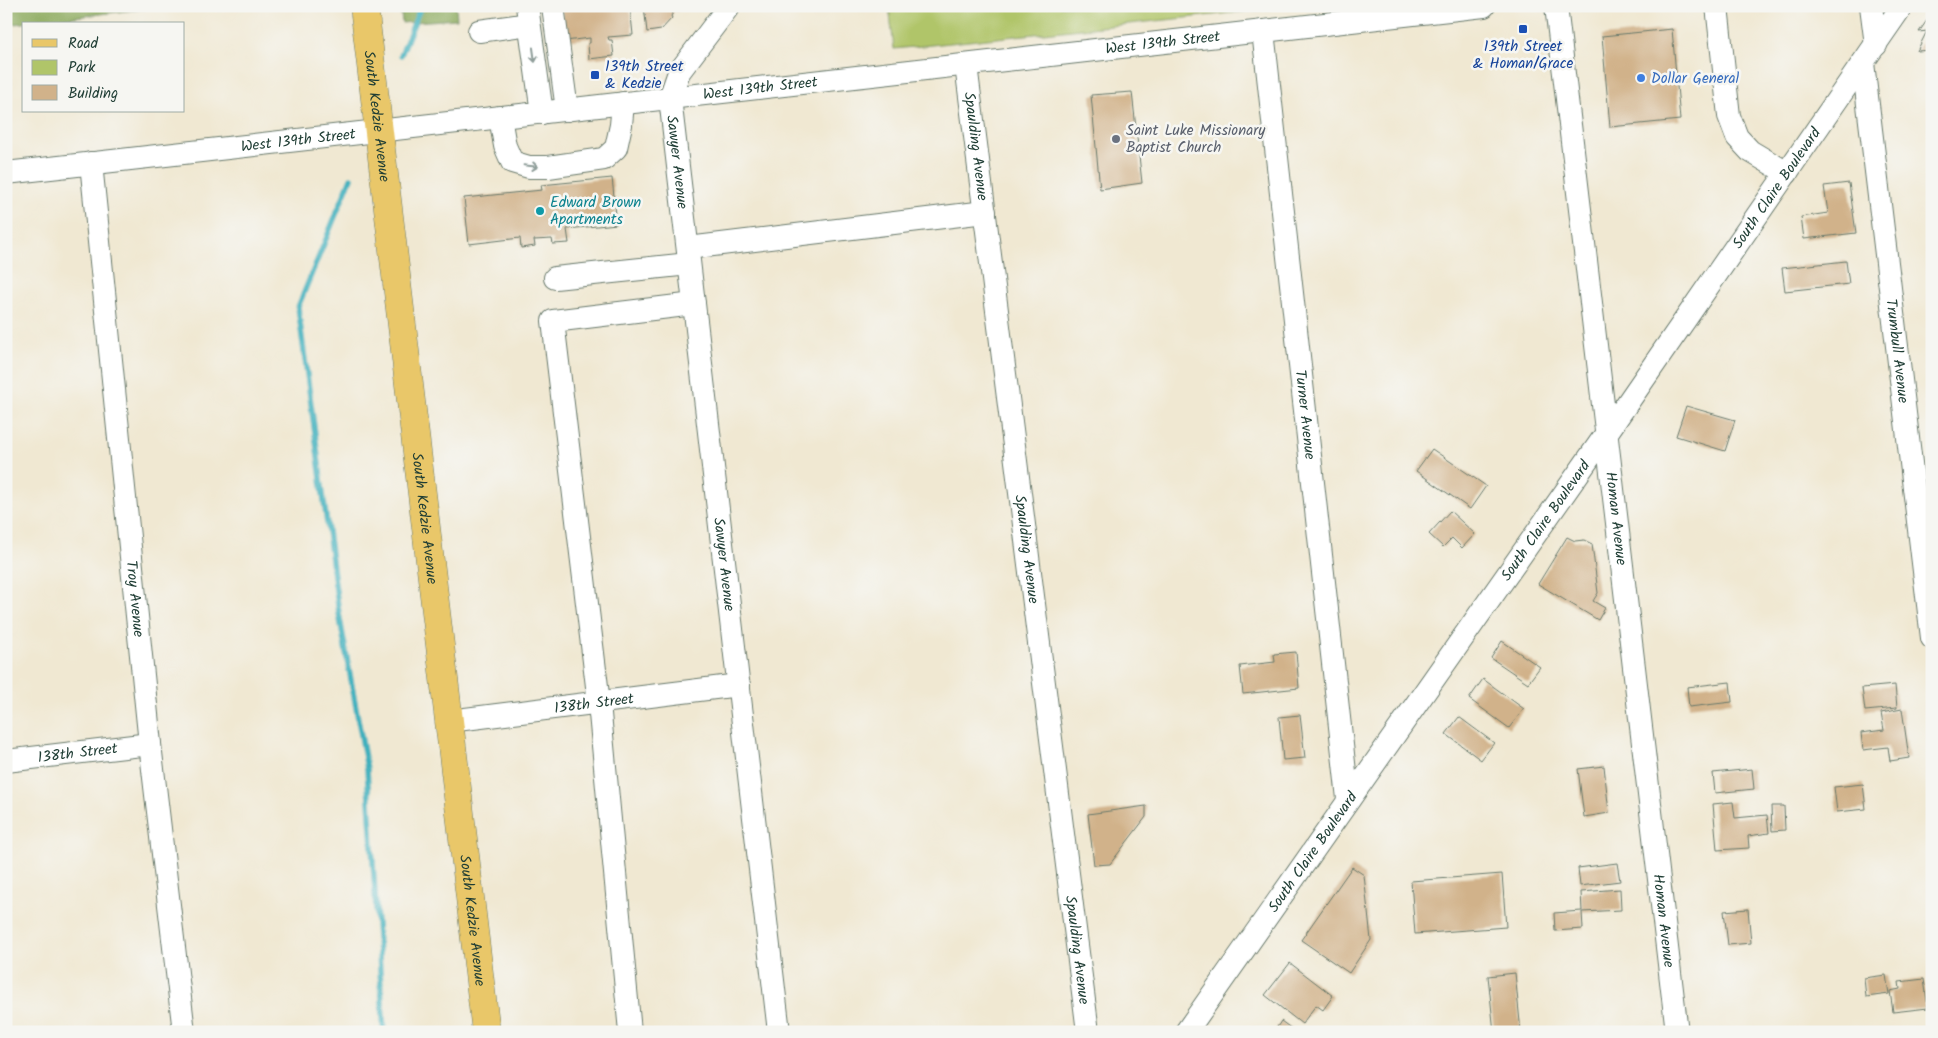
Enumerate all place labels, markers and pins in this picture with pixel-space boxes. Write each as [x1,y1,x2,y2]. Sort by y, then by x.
marker: 139th Street & Homan/Grace [1517,23,1529,35]
place label: 139th Street & Homan/Grace [1473,35,1573,76]
place label: 139th Street & Kedzie [605,55,684,96]
place label: Dollar General [1651,67,1739,91]
marker: 139th Street & Kedzie [589,69,601,81]
marker: Dollar General [1635,72,1647,84]
place label: Saint Luke Missionary Baptist Church [1126,119,1266,160]
marker: Saint Luke Missionary Baptist Church [1110,133,1122,145]
place label: Edward Brown Apartments [550,191,641,232]
marker: Edward Brown Apartments [534,205,546,217]

